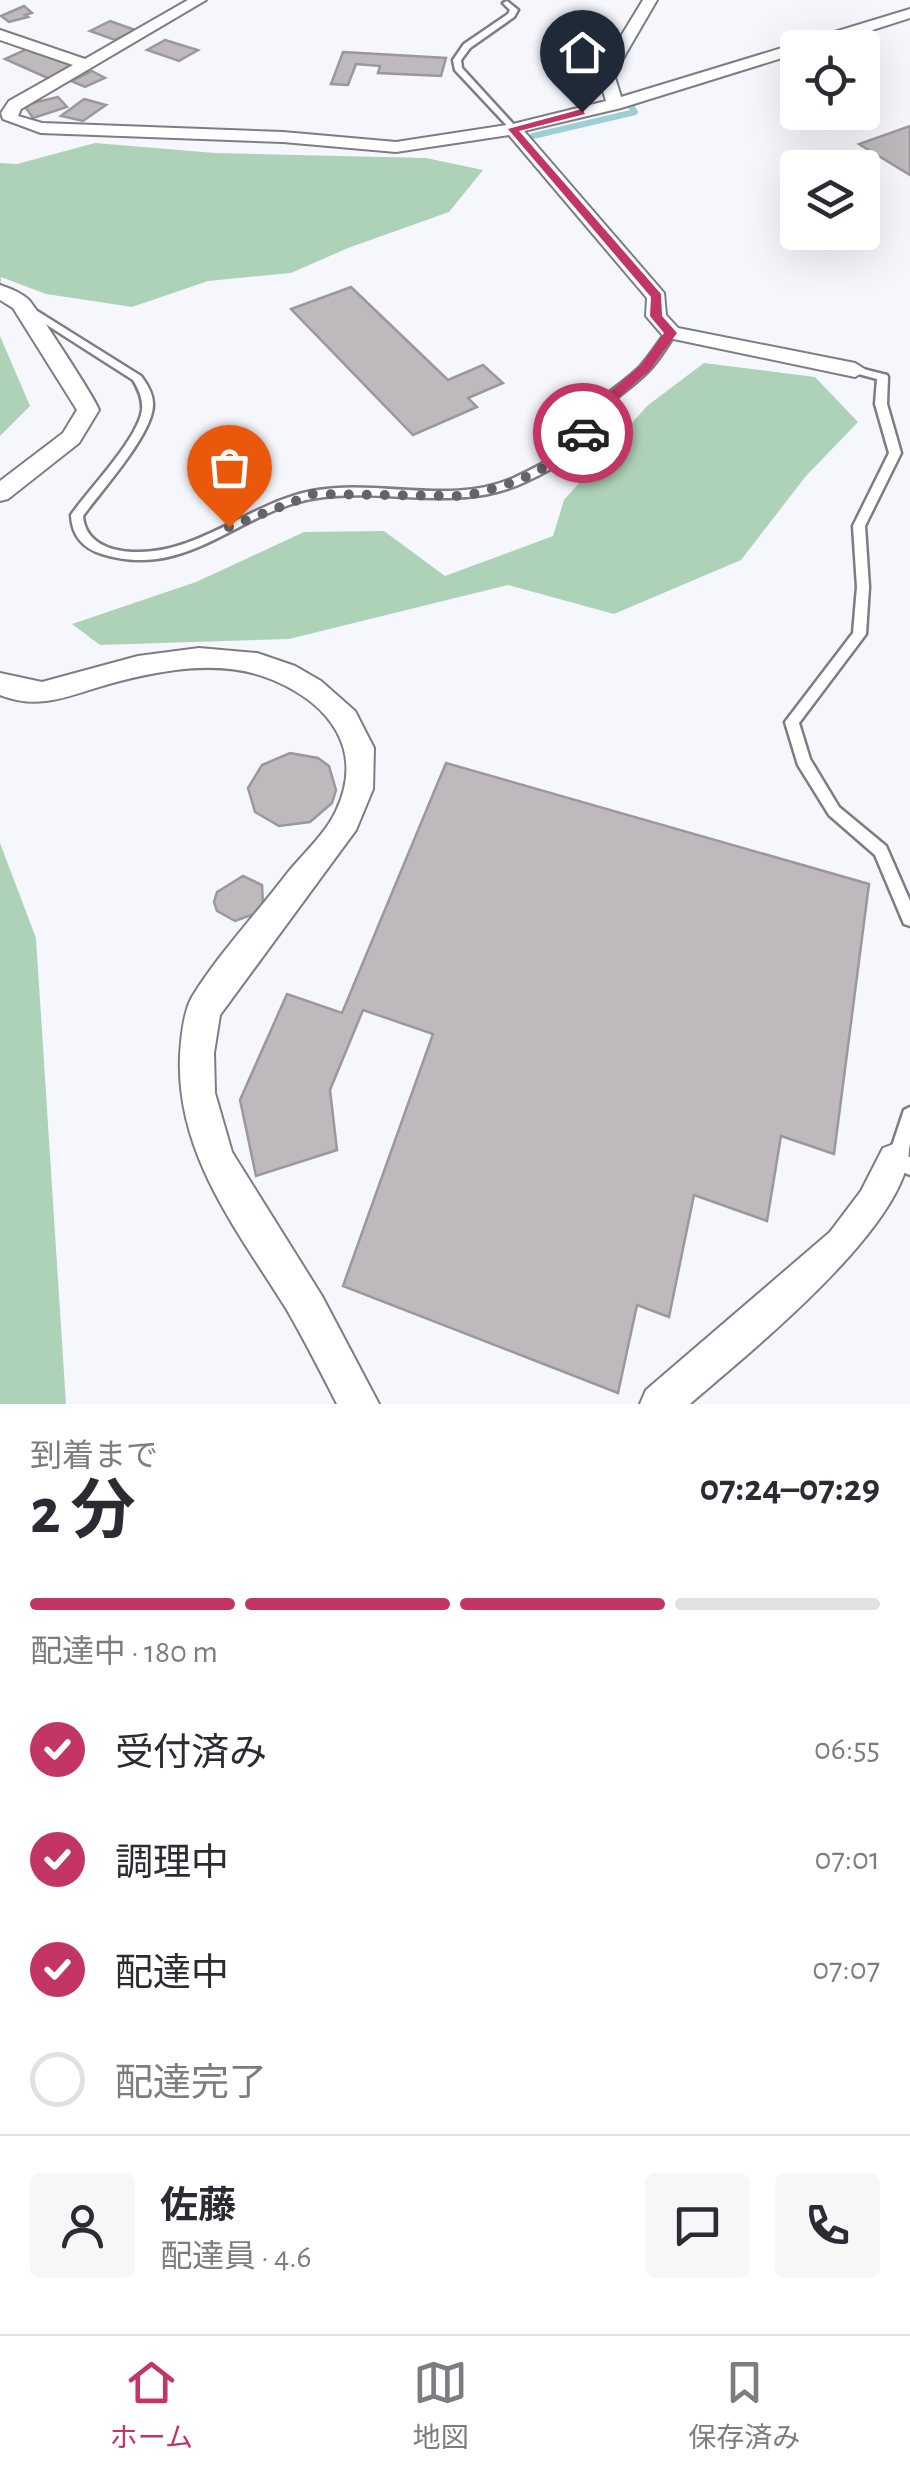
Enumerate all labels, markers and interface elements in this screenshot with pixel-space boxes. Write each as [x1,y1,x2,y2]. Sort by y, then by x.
pin [540,10,625,113]
icon: home [555,25,610,80]
map controls [780,30,880,250]
button: locate [780,30,880,130]
button: layers [780,150,880,250]
courier [533,383,633,483]
icon: car [556,406,611,461]
pin [187,425,272,528]
icon: bag [202,440,257,495]
text: 到着まで [30,1440,158,1472]
text: 07:24–07:29 [699,1470,880,1508]
text: 2 分 [30,1480,135,1545]
text: 配達中 · 180 m [30,1636,218,1668]
icon: check [30,1722,85,1777]
text: 06:55 [814,1733,880,1765]
text: 受付済み [115,1735,267,1773]
icon: check [30,1832,85,1887]
text: 07:01 [815,1843,880,1875]
text: 調理中 [115,1845,229,1883]
icon: check [30,1942,85,1997]
text: 07:07 [812,1953,880,1985]
text: 配達中 [115,1955,229,1993]
text: 配達完了 [115,2065,267,2103]
button: person [30,2173,135,2278]
button: chat [645,2173,750,2278]
button: phone [775,2173,880,2278]
text: 佐藤 [160,2188,236,2226]
text: 配達員 · 4.6 [160,2241,312,2273]
tab: ホーム [110,2355,193,2456]
tab: 地図 [413,2355,469,2456]
tab: 保存済み [688,2355,800,2456]

